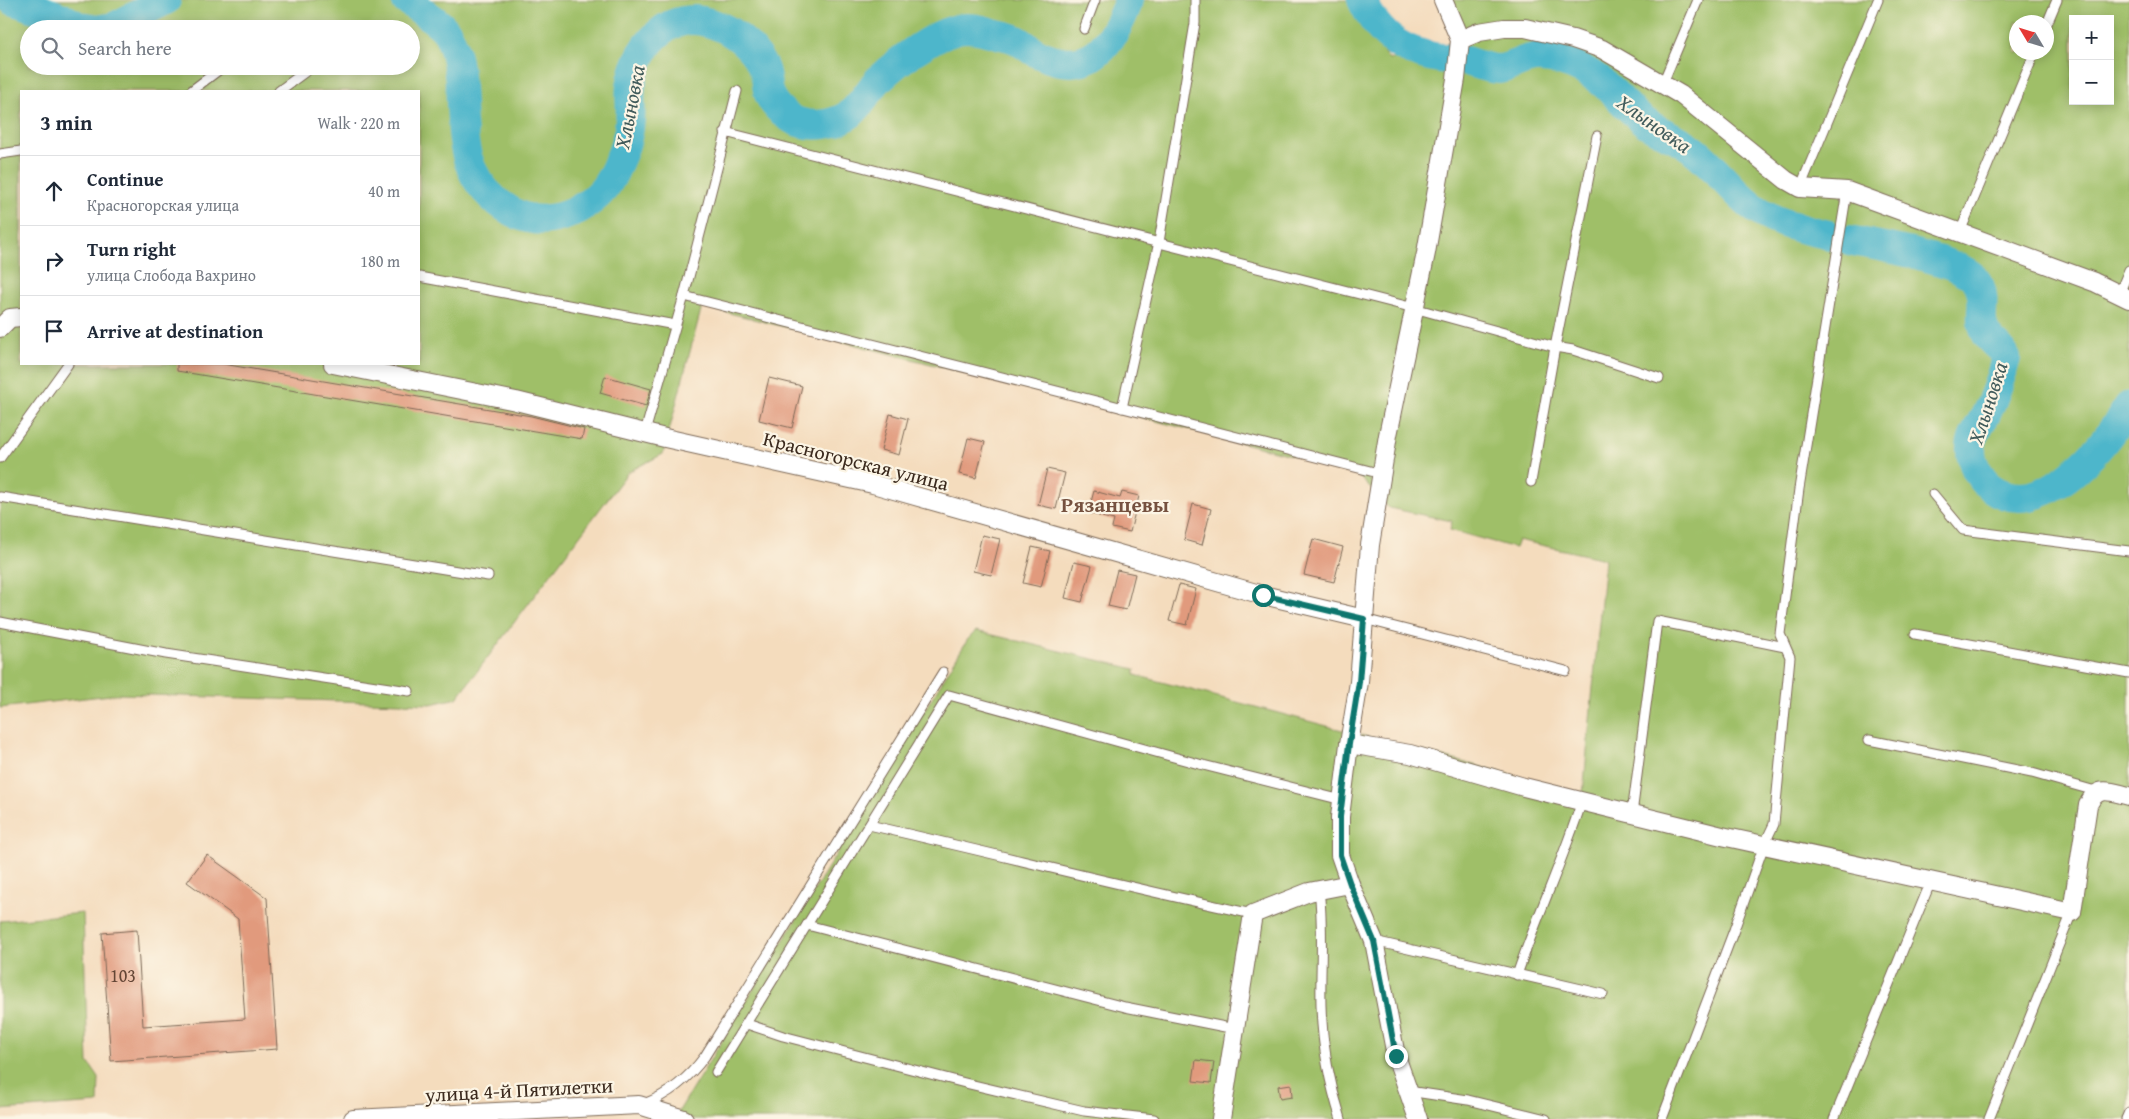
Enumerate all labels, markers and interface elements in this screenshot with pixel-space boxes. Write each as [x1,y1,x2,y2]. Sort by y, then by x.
north arrow [2009,15,2054,60]
map controls [2069,15,2114,105]
button: + [2069,15,2114,60]
search box [20,20,420,75]
icon: search [38,34,66,62]
text: Search here [78,34,172,62]
button: − [2069,60,2114,105]
water label: Хлыновка [606,62,653,153]
water label: Хлыновка [1610,86,1698,161]
text: 3 min [40,107,92,138]
text: Walk · 220 m [317,111,400,135]
text: Continue [87,165,164,193]
icon: ahead [40,177,68,205]
text: 40 m [368,179,400,203]
text: Красногорская улица [87,193,239,217]
text: Turn right [87,235,176,263]
icon: right [40,247,68,275]
text: 180 m [360,249,400,273]
text: улица Слобода Вахрино [87,263,256,287]
icon: arrive [40,317,68,345]
text: Arrive at destination [87,317,263,345]
water label: Хлыновка [1959,357,2015,449]
street label: Красногорская улица [760,423,952,498]
district label: Рязанцевы [1061,489,1169,520]
route start [1252,584,1275,607]
house number: 103 [110,962,136,989]
route end [1385,1045,1408,1068]
street label: улица 4-й Пятилетки [423,1070,614,1109]

